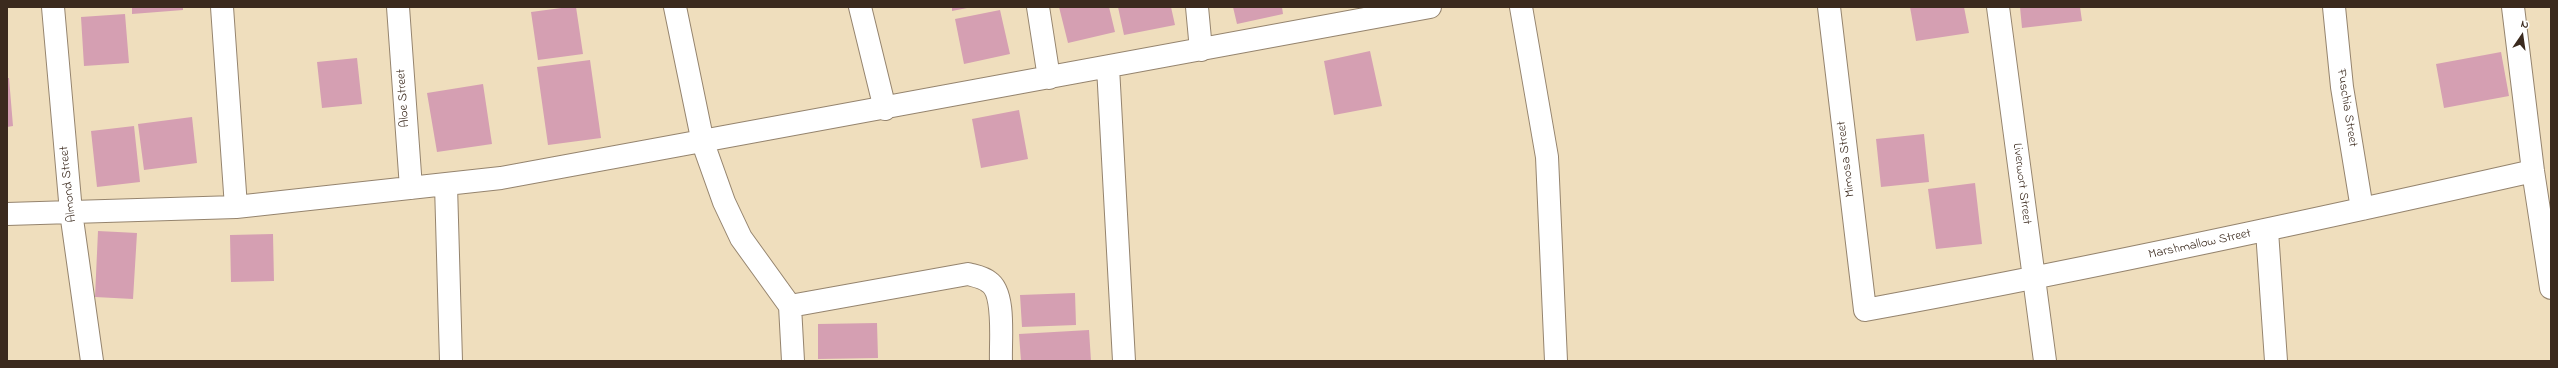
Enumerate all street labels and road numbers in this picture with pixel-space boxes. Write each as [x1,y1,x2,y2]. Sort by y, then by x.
street label: Aloe Street [394,68,414,128]
street label: Fuschia Street [2332,68,2360,148]
street label: Mimosa Street [1835,120,1859,198]
street label: Liverwort Street [2008,142,2034,226]
street label: Almond Street [57,145,81,223]
street label: Marshmallow Street [2147,227,2253,263]

